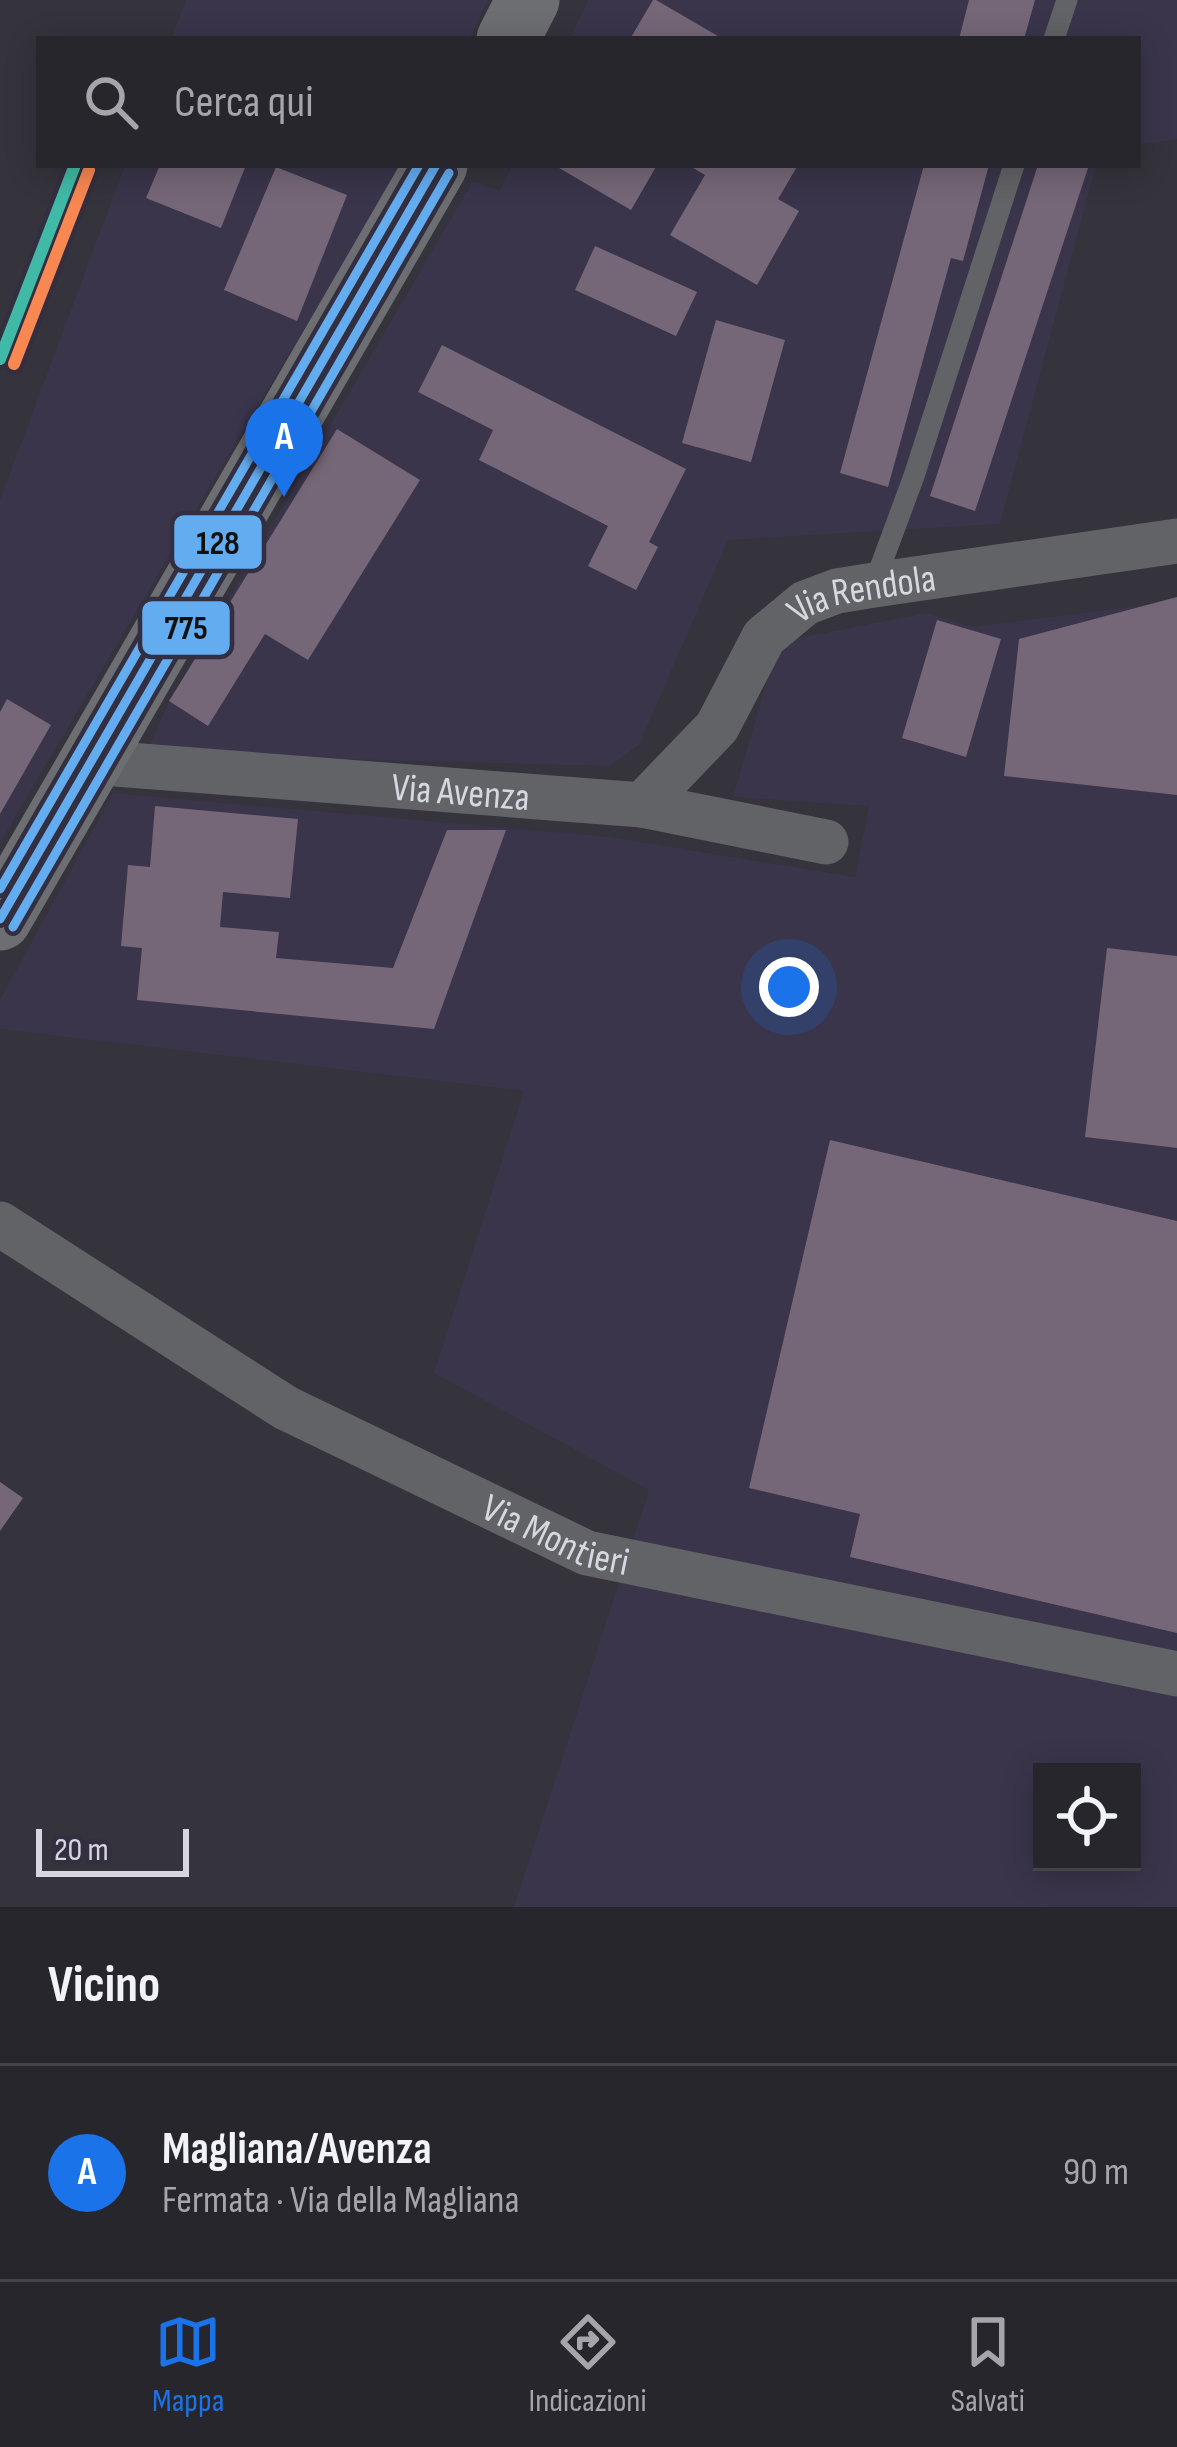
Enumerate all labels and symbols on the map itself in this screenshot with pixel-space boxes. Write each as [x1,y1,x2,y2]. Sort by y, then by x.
pin: A [245,398,323,497]
line badge: 128 [172,513,264,571]
text: 128 [196,524,240,564]
street label: Via Rendola [778,555,939,634]
line badge: 775 [140,599,232,657]
text: 775 [164,609,208,649]
street label: Via Avenza [390,765,532,822]
your location [759,957,819,1017]
street label: Via Montieri [474,1485,633,1587]
scale bar [36,1823,189,1876]

